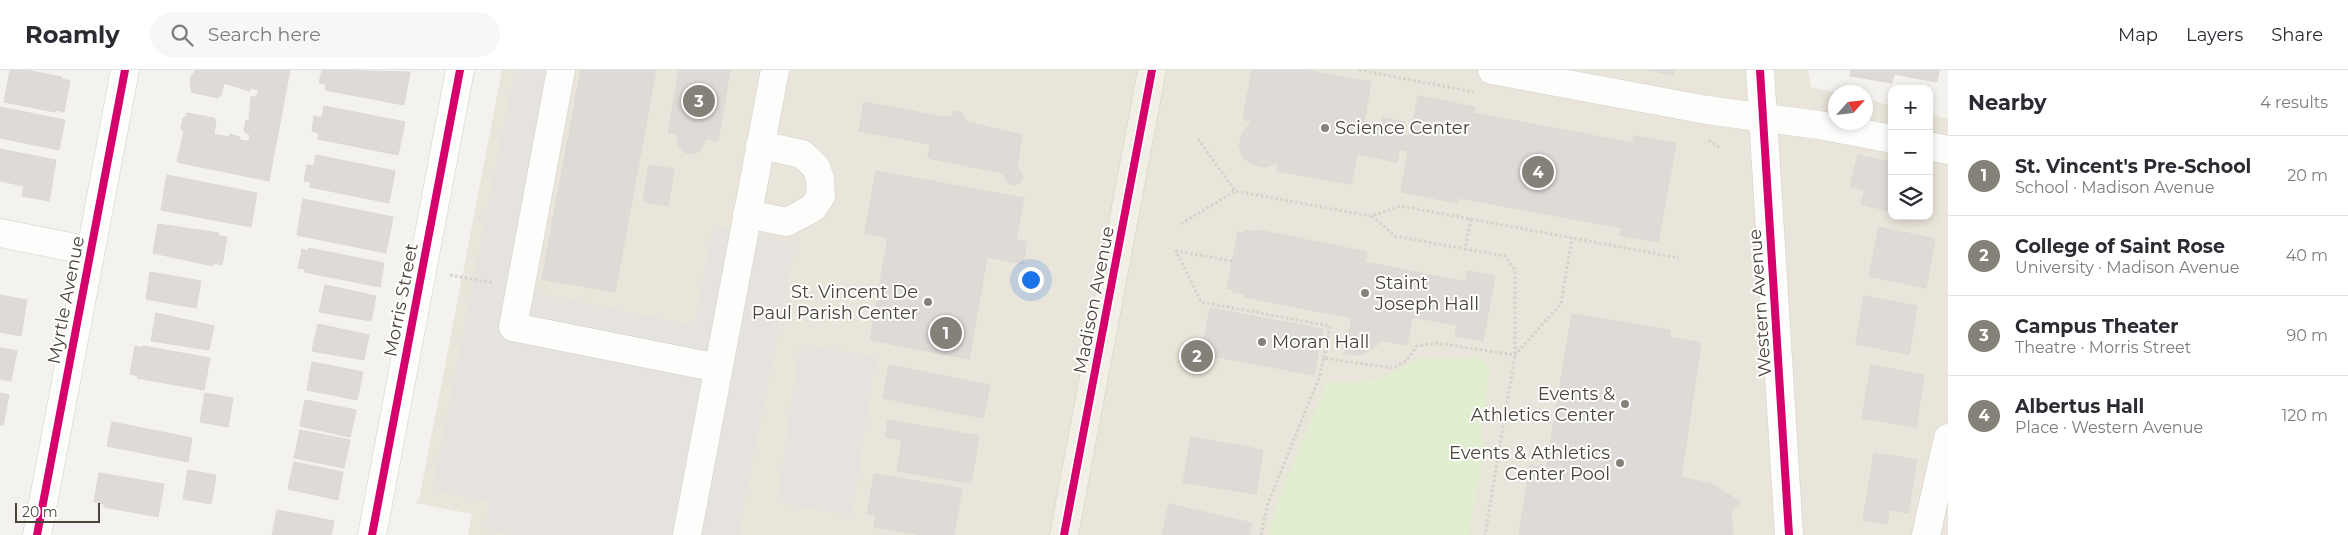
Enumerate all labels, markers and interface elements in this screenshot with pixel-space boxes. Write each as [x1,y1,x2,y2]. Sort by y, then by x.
search box [150,12,500,57]
text: Roamly [25,20,120,49]
icon: search [168,21,196,49]
text: Search here [208,23,321,46]
text: Map [2118,24,2158,46]
text: Layers [2186,24,2243,46]
text: Share [2271,24,2323,46]
pin: 3 [683,82,715,120]
north arrow [1828,85,1873,130]
map controls [1888,85,1933,220]
button: + [1888,85,1933,130]
text: Nearby [1968,90,2047,115]
text: 4 results [2260,93,2328,112]
place label: Science Center [1335,117,1470,139]
marker: Science Center [1319,122,1331,134]
button: − [1888,130,1933,175]
pin: 4 [1522,153,1554,191]
text: St. Vincent's Pre-School [2015,155,2251,178]
text: 1 [1981,166,1987,185]
text: 20 m [2287,166,2328,185]
button: layers [1888,175,1933,220]
text: School · Madison Avenue [2015,178,2214,197]
street label: Madison Avenue [1069,224,1119,376]
street label: Western Avenue [1744,228,1776,378]
street label: Myrtle Avenue [43,234,89,366]
text: College of Saint Rose [2015,235,2225,258]
street label: Morris Street [379,241,423,359]
text: 2 [1979,246,1989,265]
text: 40 m [2286,246,2328,265]
text: University · Madison Avenue [2015,258,2239,277]
your location [1018,267,1044,293]
place label: Staint Joseph Hall [1374,272,1479,315]
place label: St. Vincent De Paul Parish Center [752,281,918,324]
marker: Staint Joseph Hall [1359,287,1371,299]
marker: St. Vincent De Paul Parish Center [922,296,934,308]
pin: 1 [930,314,962,352]
text: Campus Theater [2015,315,2178,338]
text: 3 [1979,326,1989,345]
text: 90 m [2286,326,2328,345]
place label: Moran Hall [1272,331,1369,353]
marker: Moran Hall [1256,336,1268,348]
pin: 2 [1181,337,1213,375]
text: Theatre · Morris Street [2015,338,2191,357]
place label: Events & Athletics Center [1471,383,1615,426]
text: Albertus Hall [2015,395,2144,418]
marker: Events & Athletics Center [1619,398,1631,410]
text: 4 [1978,406,1990,425]
text: 120 m [2281,406,2328,425]
text: Place · Western Avenue [2015,418,2203,437]
place label: Events & Athletics Center Pool [1449,442,1610,485]
marker: Events & Athletics Center Pool [1614,457,1626,469]
scale bar [15,500,100,523]
text: 20 m [22,503,58,521]

